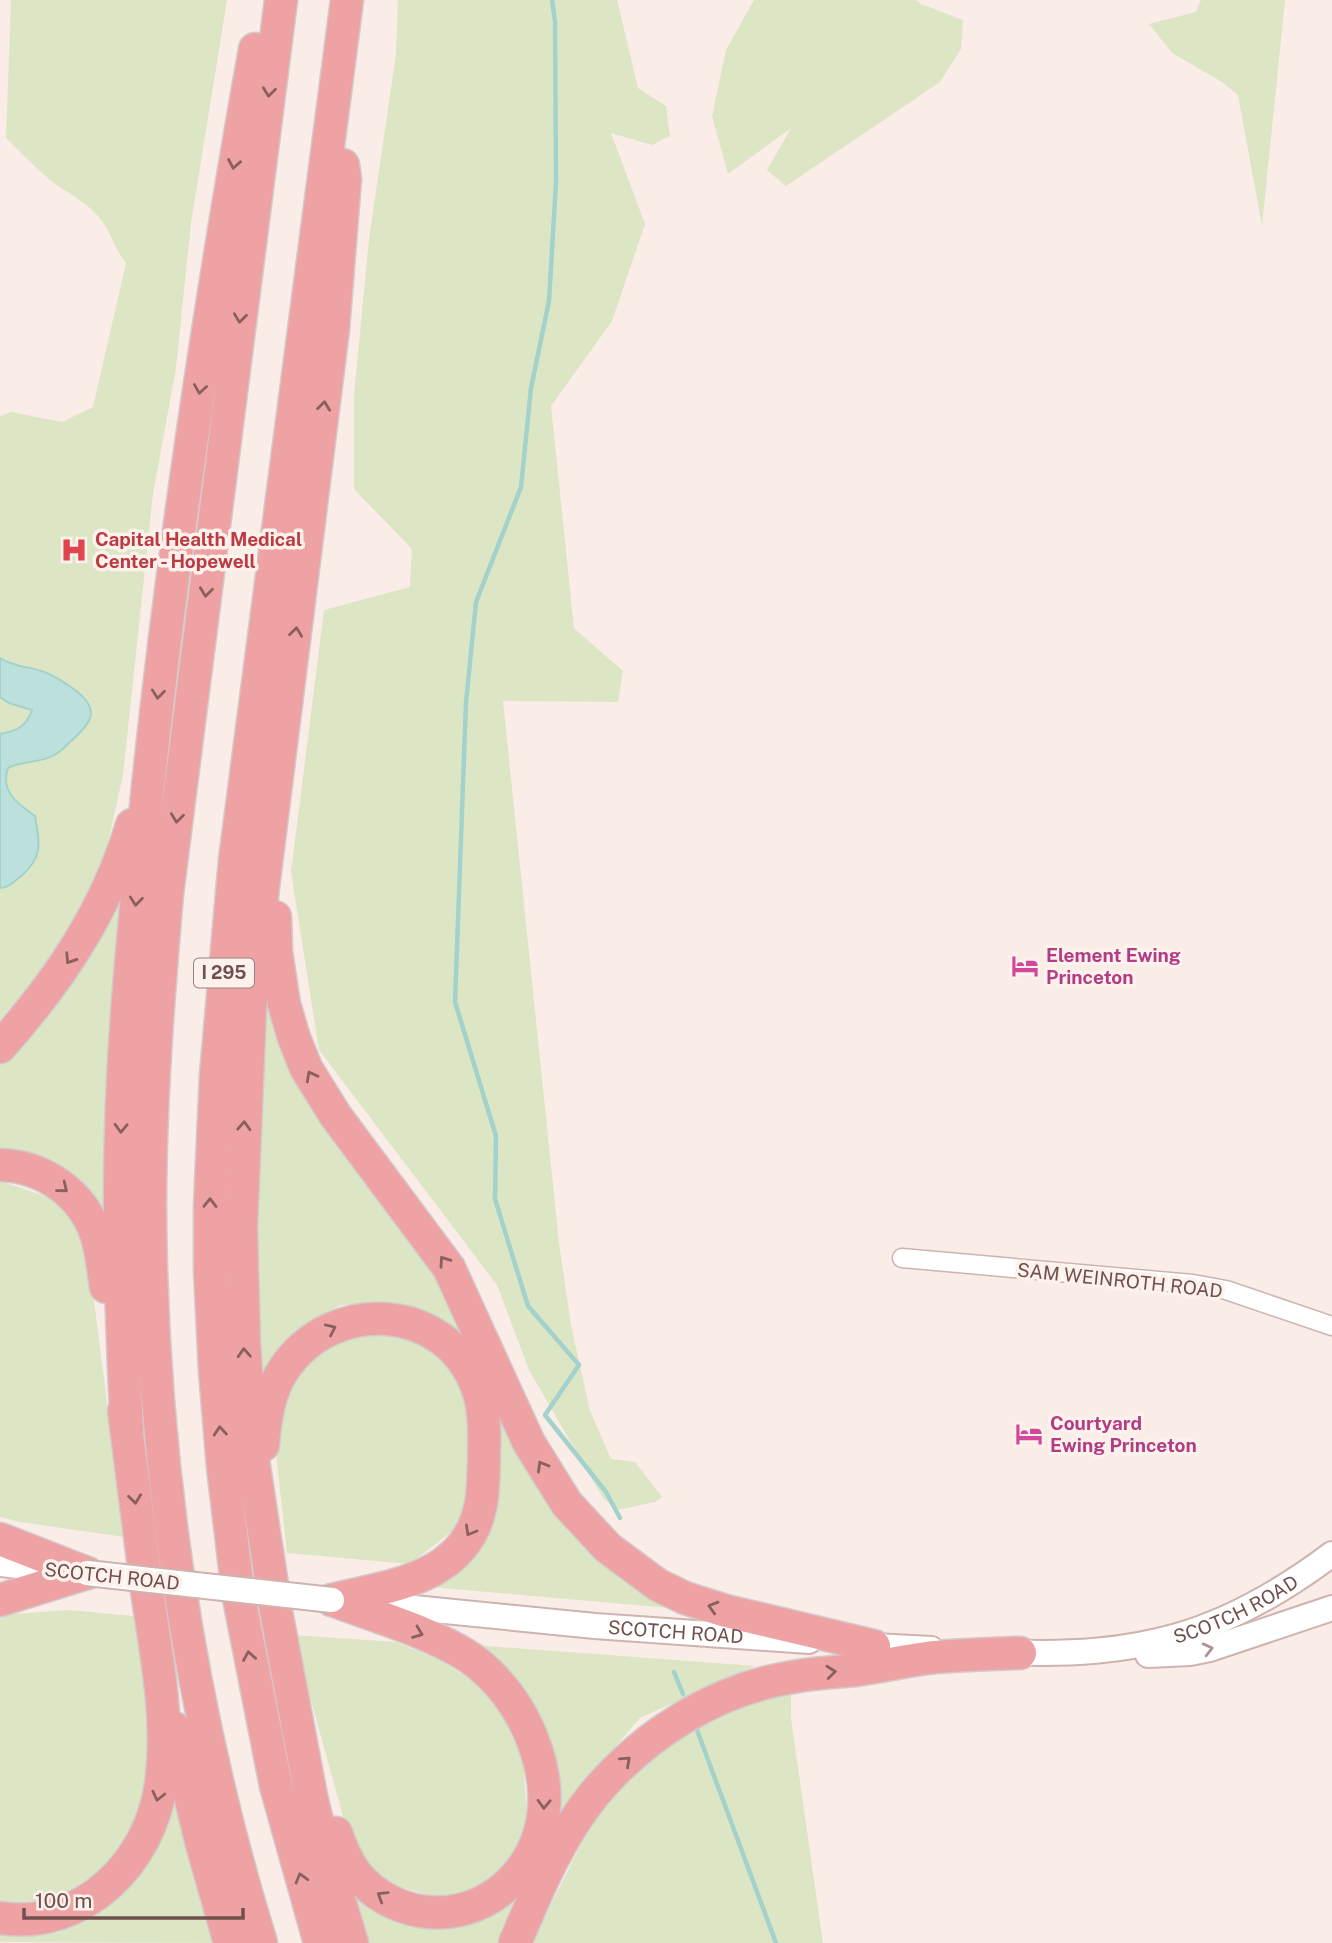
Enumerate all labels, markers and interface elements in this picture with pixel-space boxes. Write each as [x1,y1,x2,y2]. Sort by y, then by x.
one-way arrow [262,86,277,98]
one-way arrow [227,158,242,170]
one-way arrow [233,312,248,324]
one-way arrow [193,383,208,394]
one-way arrow [316,400,331,412]
place label: Capital Health Medical Center - Hopewell [95,528,302,572]
hospital icon: Capital Health Medical Center - Hopewell [59,535,89,565]
one-way arrow [198,586,213,598]
one-way arrow [288,626,303,637]
one-way arrow [150,688,165,700]
one-way arrow [169,812,184,823]
one-way arrow [129,895,144,907]
place label: Element Ewing Princeton [1046,944,1181,988]
one-way arrow [65,951,78,964]
hotel icon: Element Ewing Princeton [1010,951,1040,981]
road number: I 295 [194,958,254,988]
one-way arrow [306,1071,319,1084]
one-way arrow [236,1120,251,1131]
one-way arrow [114,1123,129,1134]
one-way arrow [54,1180,67,1192]
one-way arrow [203,1198,218,1209]
one-way arrow [440,1256,452,1269]
street label: SAM WEINROTH ROAD [1016,1258,1224,1302]
one-way arrow [324,1324,336,1338]
one-way arrow [237,1348,252,1359]
place label: Courtyard Ewing Princeton [1050,1412,1197,1456]
hotel icon: Courtyard Ewing Princeton [1014,1419,1044,1449]
one-way arrow [213,1425,228,1436]
one-way arrow [537,1460,550,1473]
one-way arrow [127,1493,142,1505]
one-way arrow [465,1524,478,1537]
street label: SCOTCH ROAD [43,1558,181,1594]
street label: SCOTCH ROAD [1171,1570,1302,1648]
one-way arrow [707,1601,719,1616]
street label: SCOTCH ROAD [607,1616,744,1647]
one-way arrow [412,1625,424,1639]
one-way arrow [1202,1643,1214,1657]
one-way arrow [242,1650,257,1662]
one-way arrow [825,1665,837,1680]
one-way arrow [618,1757,631,1769]
one-way arrow [152,1790,166,1802]
one-way arrow [536,1799,551,1810]
one-way arrow [294,1872,309,1884]
scale bar [24,1876,243,1920]
text: 100 m [35,1888,92,1913]
one-way arrow [377,1891,390,1904]

